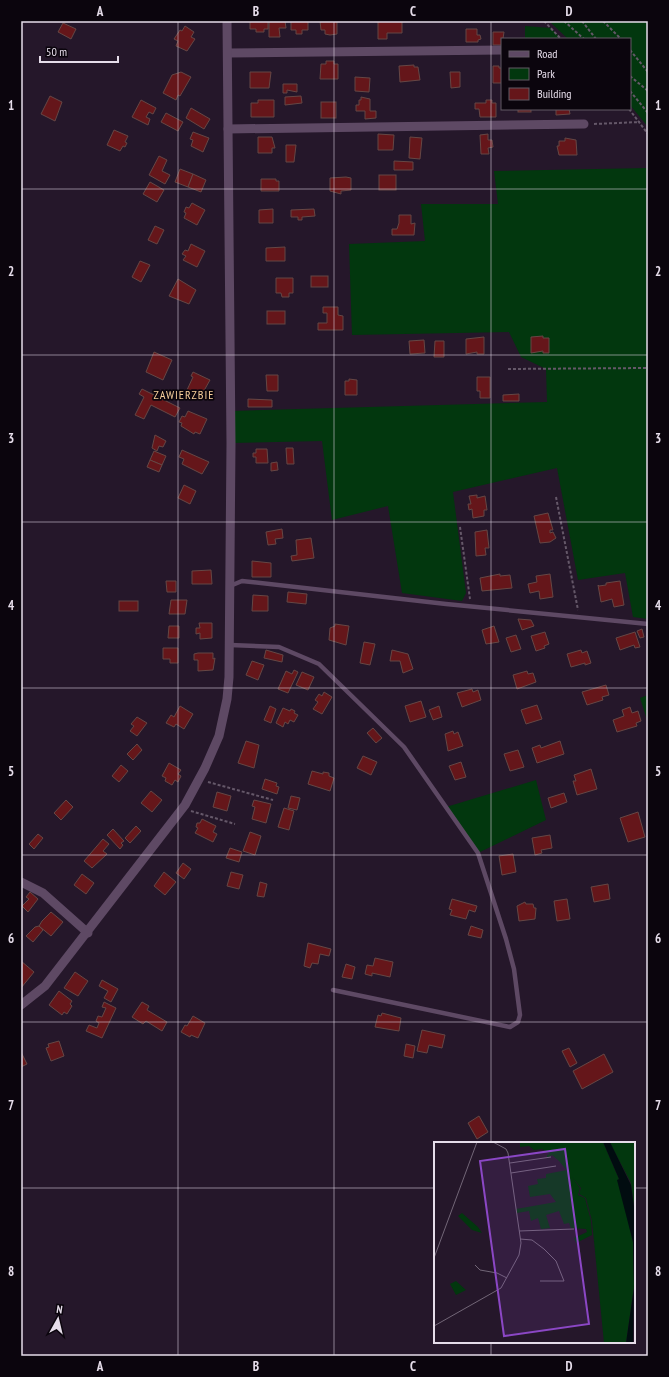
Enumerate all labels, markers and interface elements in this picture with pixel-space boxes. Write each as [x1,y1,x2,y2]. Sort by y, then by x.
text: A [96,3,104,20]
text: B [253,3,259,20]
text: C [410,3,416,20]
text: D [566,3,573,20]
scale bar [40,38,118,64]
legend [501,38,631,110]
text: 50 m [46,44,67,59]
text: Road [537,46,557,61]
text: Park [537,66,555,81]
text: Building [537,86,572,101]
text: 1 [8,97,14,114]
text: 1 [655,97,661,114]
text: 2 [8,263,14,280]
text: 2 [655,263,661,280]
district label: ZAWIERZBIE [154,387,214,402]
text: 3 [8,430,14,447]
text: 3 [655,430,661,447]
text: 4 [8,597,15,614]
text: 4 [655,597,662,614]
text: 5 [8,763,14,780]
text: 5 [655,763,661,780]
text: 6 [8,930,14,947]
text: 6 [655,930,661,947]
text: 7 [8,1097,14,1114]
text: 7 [655,1097,661,1114]
inset map [434,1142,635,1343]
text: 8 [8,1263,14,1280]
text: 8 [655,1263,661,1280]
north arrow [38,1299,78,1339]
text: N [55,1302,63,1316]
text: A [96,1358,104,1375]
text: B [253,1358,259,1375]
text: C [410,1358,416,1375]
text: D [566,1358,573,1375]

